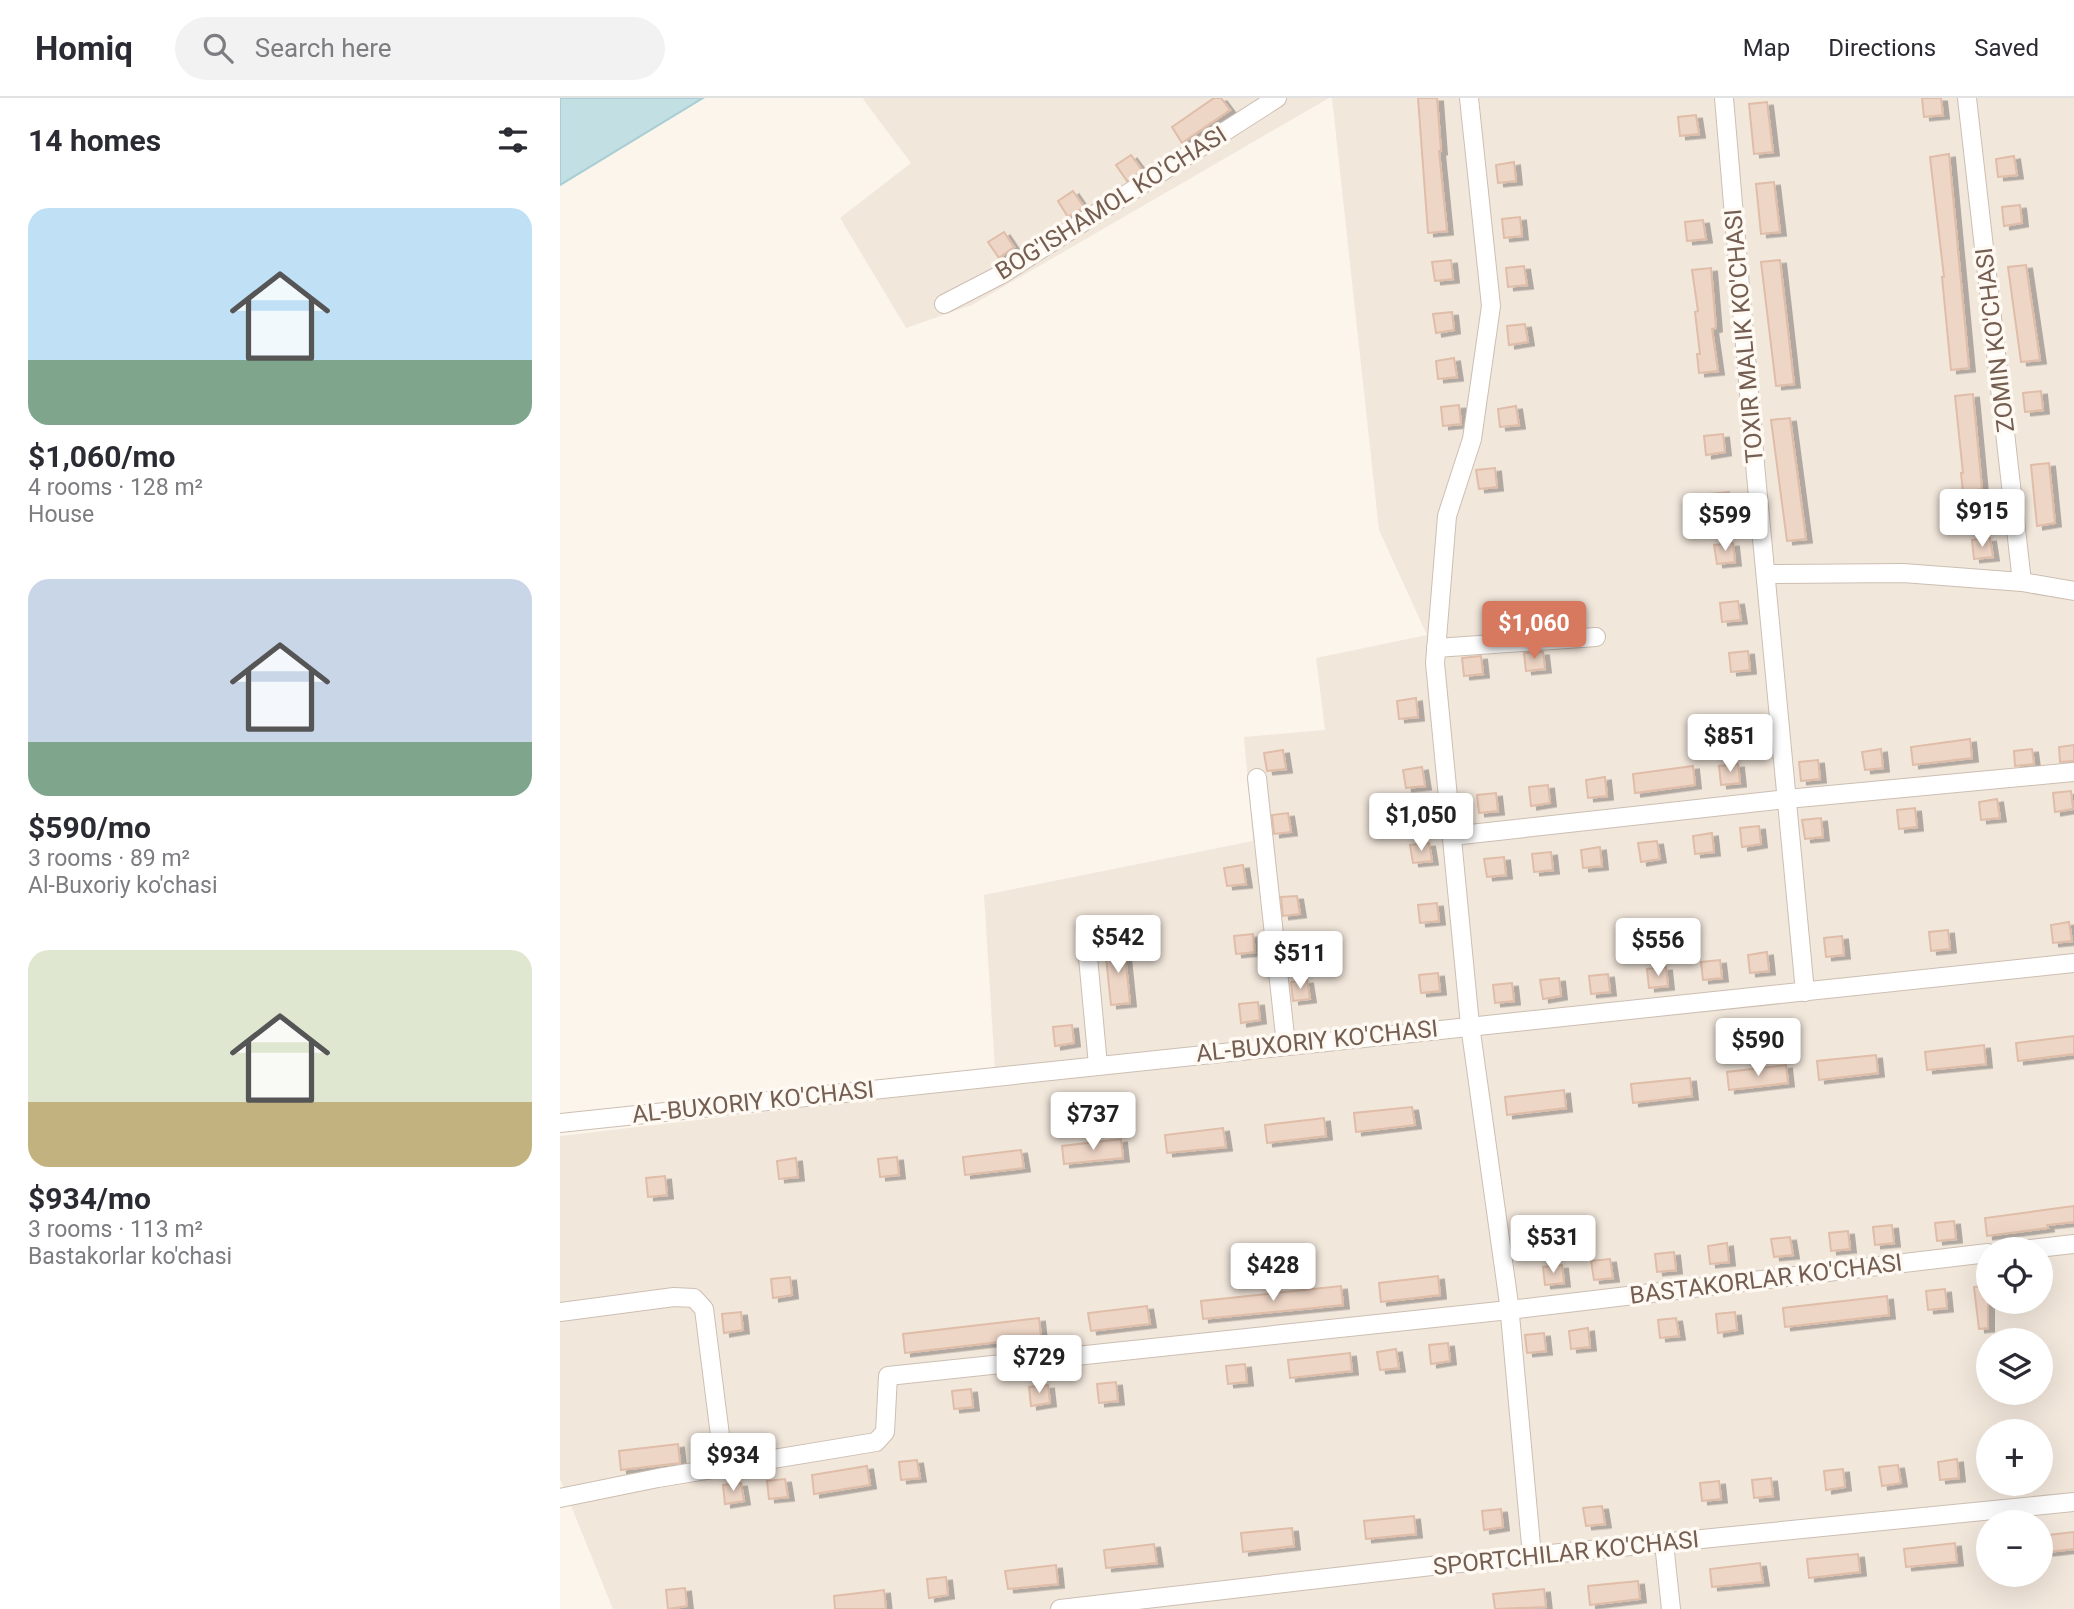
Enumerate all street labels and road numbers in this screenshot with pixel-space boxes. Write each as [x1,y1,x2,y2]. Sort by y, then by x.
street label: BOG'ISHAMOL KO'CHASI [990,120,1232,286]
street label: TOXIR MALIK KO'CHASI [1719,208,1769,464]
street label: ZOMIN KO'CHASI [1970,246,2020,434]
street label: AL-BUXORIY KO'CHASI [1195,1014,1439,1068]
street label: AL-BUXORIY KO'CHASI [631,1075,875,1129]
street label: BASTAKORLAR KO'CHASI [1628,1248,1904,1310]
street label: SPORTCHILAR KO'CHASI [1432,1525,1700,1581]

